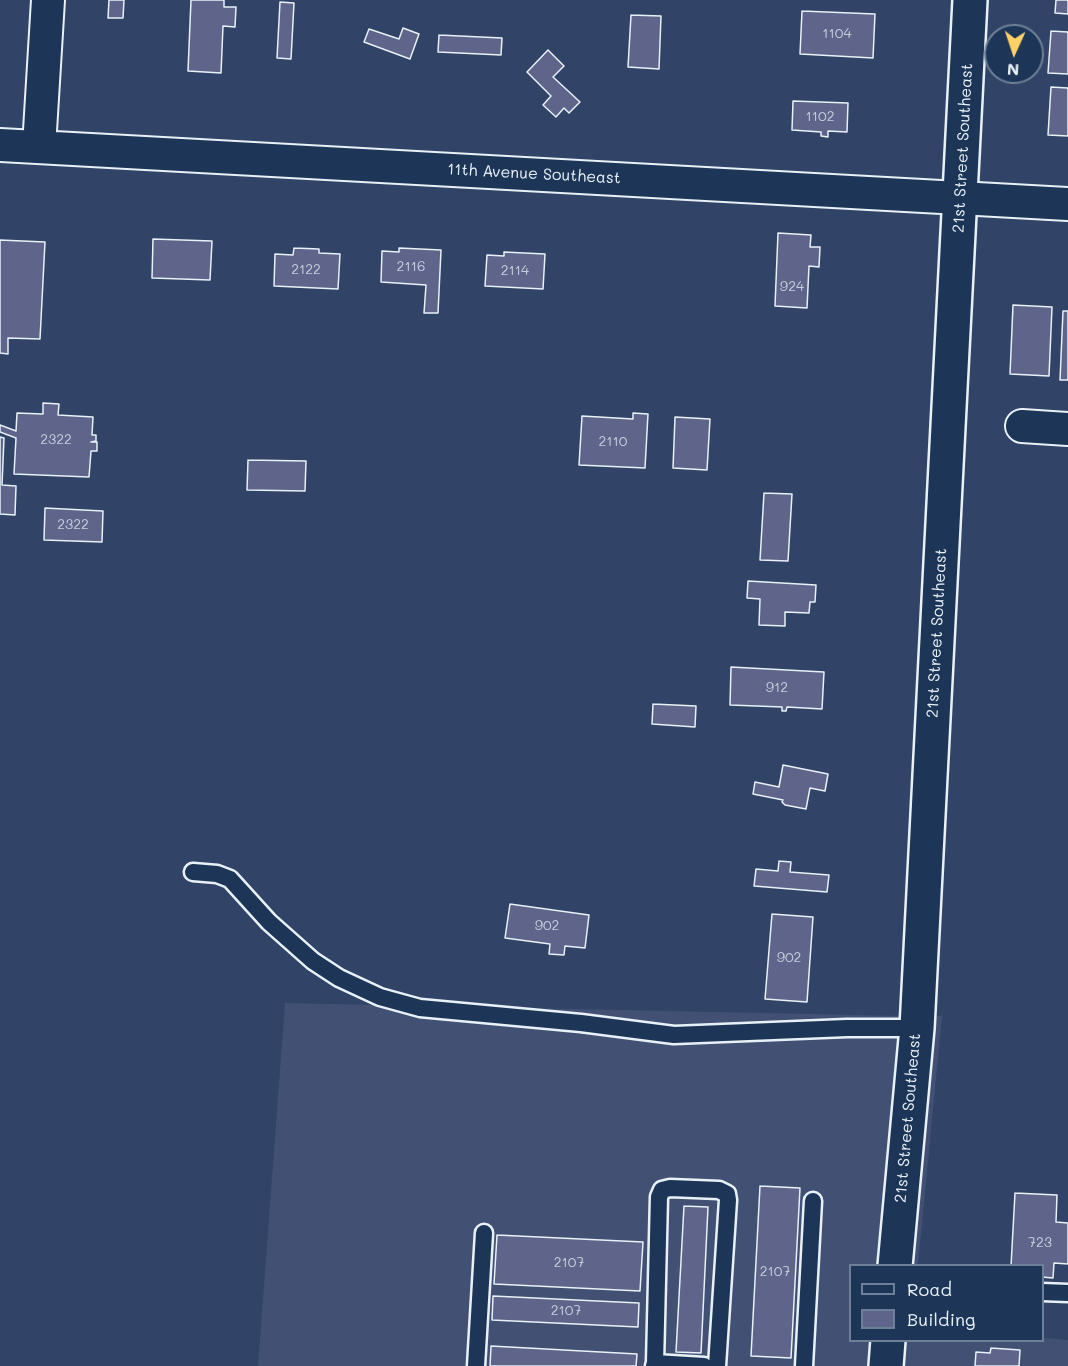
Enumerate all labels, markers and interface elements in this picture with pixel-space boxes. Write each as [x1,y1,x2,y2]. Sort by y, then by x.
north arrow [984,24,1044,84]
house number: 1104 [822,26,852,42]
text: N [1007,60,1020,81]
street label: 21st Street Southeast [949,63,977,233]
house number: 1102 [806,109,834,125]
street label: 11th Avenue Southeast [447,160,621,188]
house number: 2116 [397,259,425,275]
house number: 2122 [291,262,321,278]
house number: 2114 [501,263,529,279]
house number: 924 [780,279,804,295]
house number: 2322 [40,432,72,448]
house number: 2110 [599,434,627,450]
house number: 2322 [57,517,89,533]
street label: 21st Street Southeast [923,548,951,718]
house number: 912 [766,680,788,696]
house number: 902 [535,918,559,934]
house number: 902 [777,950,801,966]
street label: 21st Street Southeast [891,1032,925,1204]
house number: 723 [1028,1235,1052,1251]
house number: 2107 [554,1255,584,1271]
house number: 2107 [760,1264,790,1280]
legend [849,1264,1044,1342]
text: Road [907,1277,952,1301]
house number: 2107 [551,1303,581,1319]
text: Building [907,1307,975,1331]

